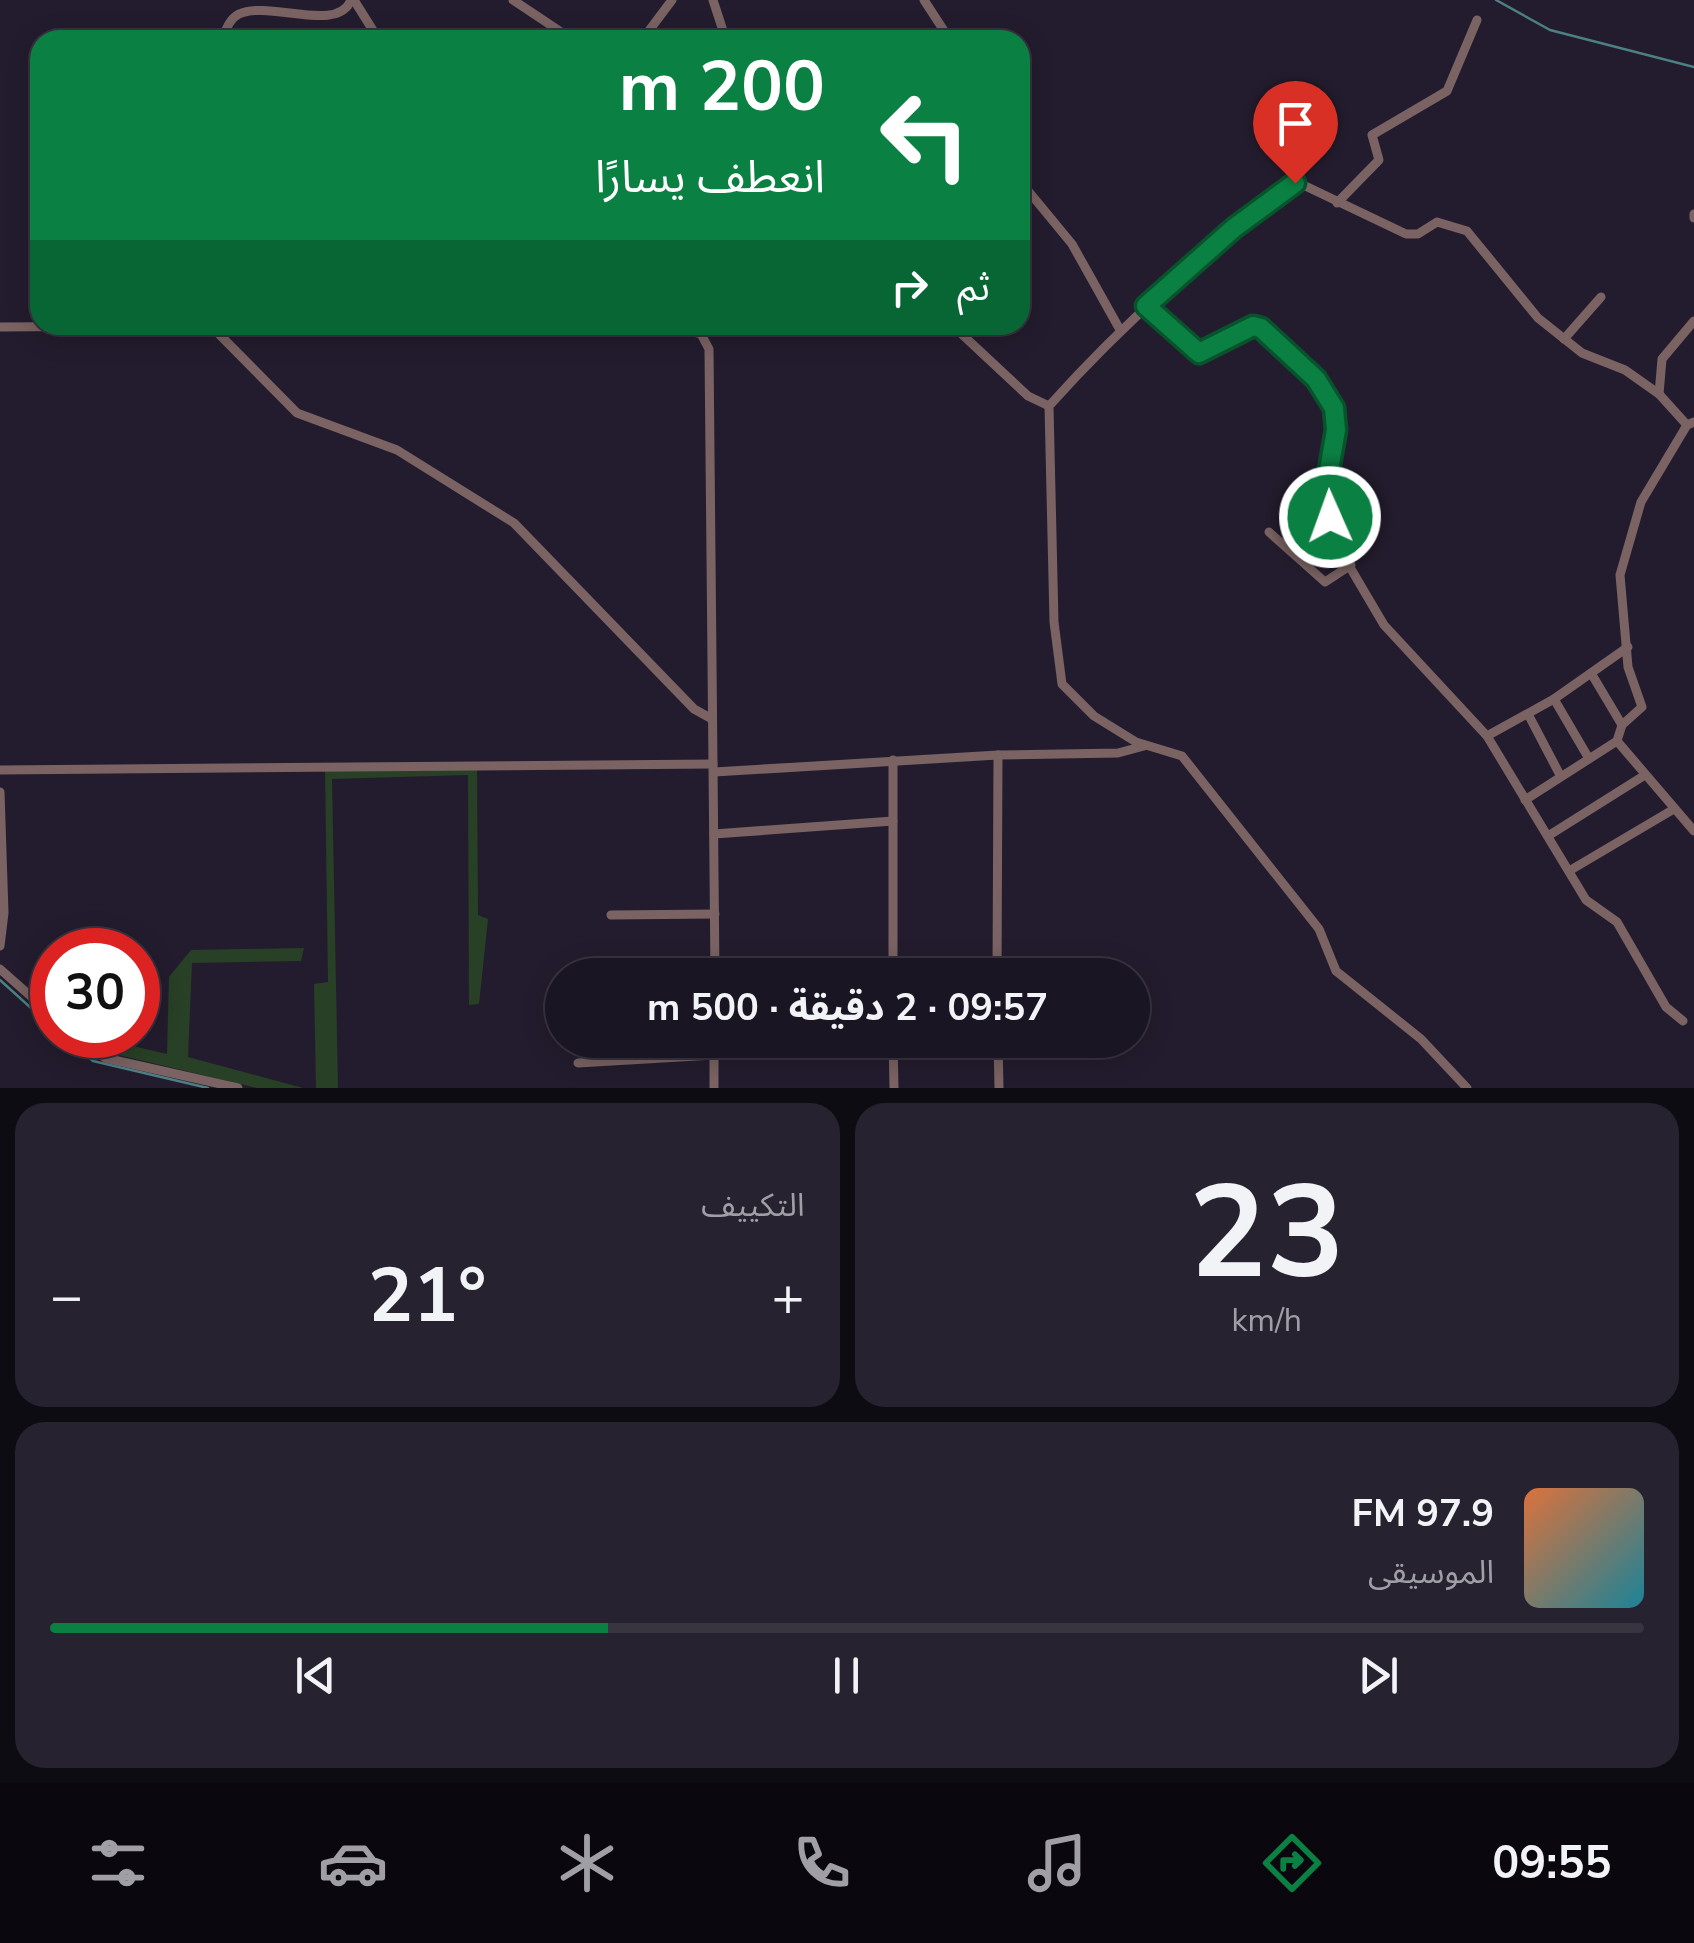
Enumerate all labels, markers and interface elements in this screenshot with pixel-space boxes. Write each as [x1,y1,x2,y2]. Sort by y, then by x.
text: 200 m [619,39,825,135]
icon: left [860,70,990,200]
pin [1253,81,1338,184]
icon: arrive [1268,96,1323,151]
text: انعطف يسارًا [595,147,825,208]
icon: right [882,260,937,315]
text: ثم [957,262,990,313]
position arrow [1278,465,1382,569]
speed limit sign: 30 [30,928,160,1058]
text: 09:57 · 2 دقيقة · 500 m [647,982,1048,1033]
text: 23 [1189,1145,1345,1322]
text: التكييف [701,1184,805,1227]
text: 21° [368,1245,486,1347]
text: − [50,1259,83,1334]
text: + [771,1259,805,1334]
text: km/h [1231,1299,1302,1342]
text: 97.9 FM [1352,1488,1494,1539]
text: الموسيقى [1368,1551,1494,1594]
icon: previous [288,1648,343,1703]
icon: pause [819,1648,874,1703]
icon: next [1351,1648,1406,1703]
icon: filters [83,1828,153,1898]
icon: car [318,1828,388,1898]
icon: climate [552,1828,622,1898]
icon: phone [787,1828,857,1898]
icon: music [1022,1828,1092,1898]
icon: directions [1257,1828,1327,1898]
text: 09:55 [1492,1833,1612,1894]

